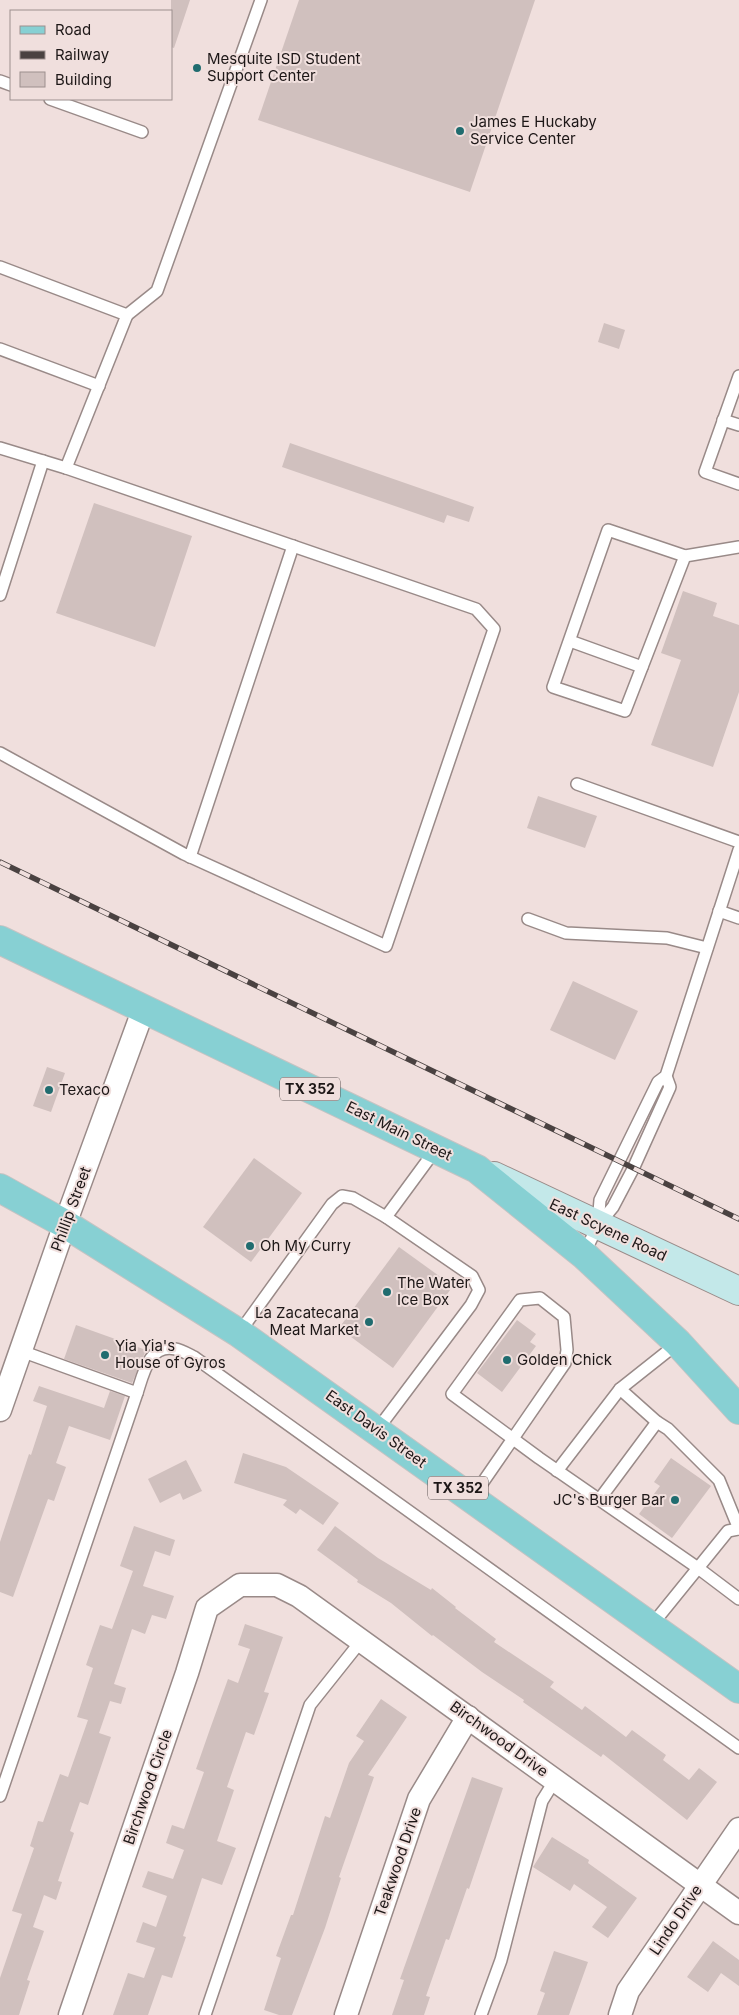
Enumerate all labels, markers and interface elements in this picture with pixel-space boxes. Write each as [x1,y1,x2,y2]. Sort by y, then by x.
legend [10,10,172,100]
text: Road [55,20,91,39]
text: Railway [55,45,110,64]
place label: Mesquite ISD Student Support Center [207,49,361,85]
marker: Mesquite ISD Student Support Center [191,62,203,74]
text: Building [55,70,112,89]
place label: James E Huckaby Service Center [470,112,597,148]
marker: James E Huckaby Service Center [454,125,466,137]
road number: TX 352 [280,1078,340,1100]
place label: Texaco [59,1080,110,1099]
marker: Texaco [43,1084,55,1096]
street label: East Main Street [343,1097,455,1164]
street label: Phillip Street [46,1164,95,1254]
street label: East Scyene Road [547,1194,670,1265]
place label: Oh My Curry [260,1236,351,1255]
marker: Oh My Curry [244,1240,256,1252]
place label: The Water Ice Box [397,1273,470,1309]
marker: The Water Ice Box [381,1286,393,1298]
place label: La Zacatecana Meat Market [255,1303,359,1339]
marker: La Zacatecana Meat Market [363,1316,375,1328]
place label: Yia Yia's House of Gyros [115,1336,226,1372]
marker: Yia Yia's House of Gyros [99,1349,111,1361]
place label: Golden Chick [517,1350,613,1369]
marker: Golden Chick [501,1354,513,1366]
street label: East Davis Street [322,1386,431,1472]
road number: TX 352 [428,1476,488,1500]
place label: JC's Burger Bar [553,1490,665,1509]
marker: JC's Burger Bar [669,1494,681,1506]
street label: Birchwood Drive [446,1697,552,1781]
street label: Birchwood Circle [119,1727,176,1847]
street label: Teakwood Drive [370,1805,425,1919]
street label: Lindo Drive [645,1881,706,1958]

